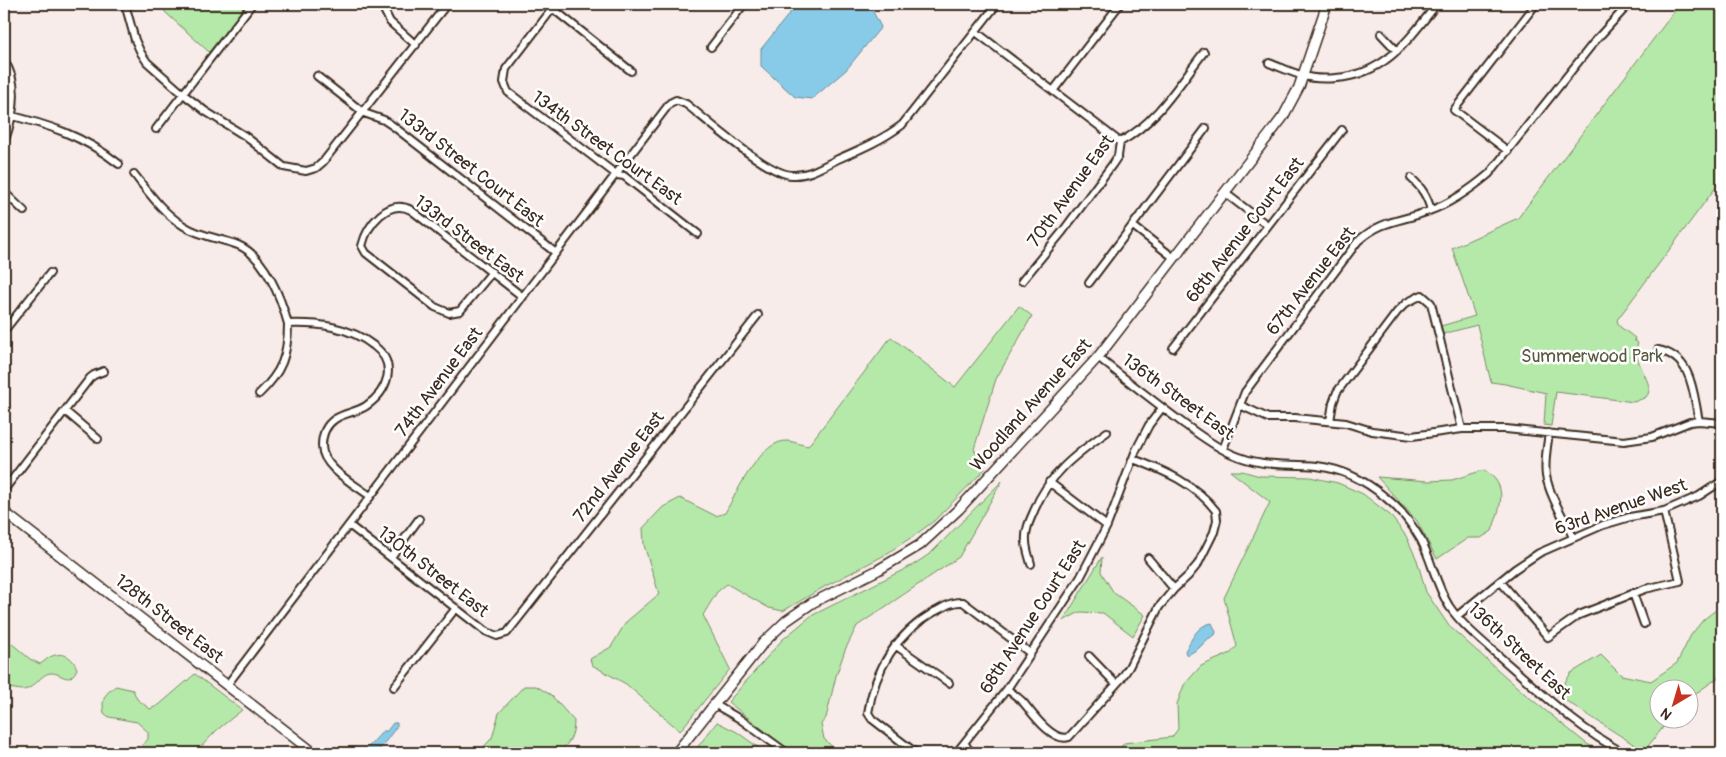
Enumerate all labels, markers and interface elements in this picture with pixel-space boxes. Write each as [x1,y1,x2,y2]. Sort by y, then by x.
street label: 134th Street Court East [527,86,687,211]
street label: 133rd Street Court East [393,104,549,233]
street label: 70th Avenue East [1022,130,1120,252]
street label: 68th Avenue Court East [1181,152,1310,308]
street label: 133rd Street East [410,190,529,288]
street label: 67th Avenue East [1261,221,1361,340]
street label: 74th Avenue East [390,322,488,442]
street label: Woodland Avenue East [965,333,1097,476]
park label: Summerwood Park [1521,345,1663,368]
street label: 136th Street East [1117,349,1239,446]
street label: 72nd Avenue East [568,406,670,527]
street label: 63rd Avenue West [1552,473,1691,540]
street label: 130th Street East [373,521,494,623]
street label: 68th Avenue Court East [975,535,1092,698]
street label: 128th Street East [110,569,228,669]
street label: 136th Street East [1463,597,1576,705]
north arrow [1648,680,1698,730]
text: N [1657,704,1675,723]

